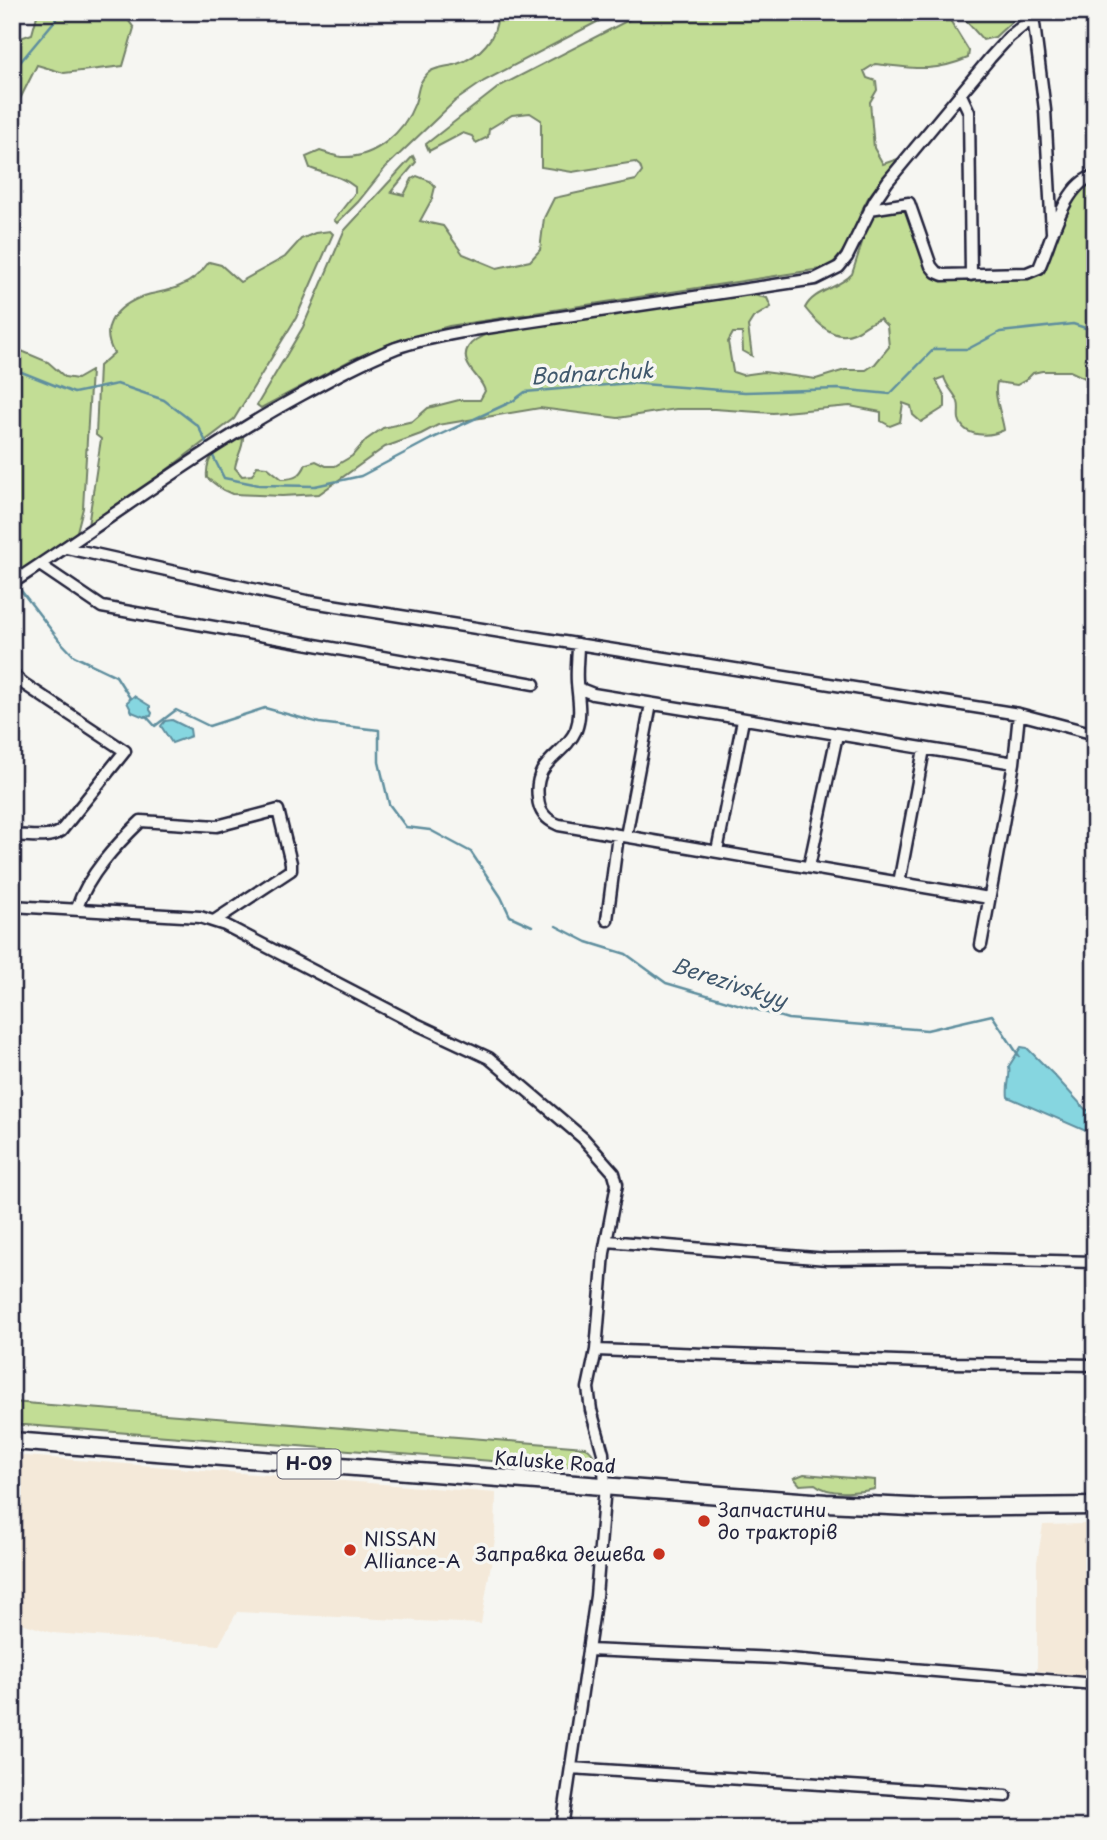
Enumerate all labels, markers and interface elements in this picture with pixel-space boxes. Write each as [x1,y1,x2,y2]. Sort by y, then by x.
water label: Bodnarchuk [530,353,655,391]
water label: Berezivskyy [668,947,793,1015]
street label: Kaluske Road [493,1443,617,1479]
road number: Н-09 [278,1450,340,1478]
place label: Запчастини до тракторів [718,1495,837,1545]
marker: Запчастини до тракторів [696,1513,712,1529]
place label: NISSAN Alliance-A [364,1524,461,1574]
place label: Заправка дешева [476,1539,645,1567]
marker: NISSAN Alliance-A [342,1542,358,1558]
marker: Заправка дешева [651,1546,667,1562]

